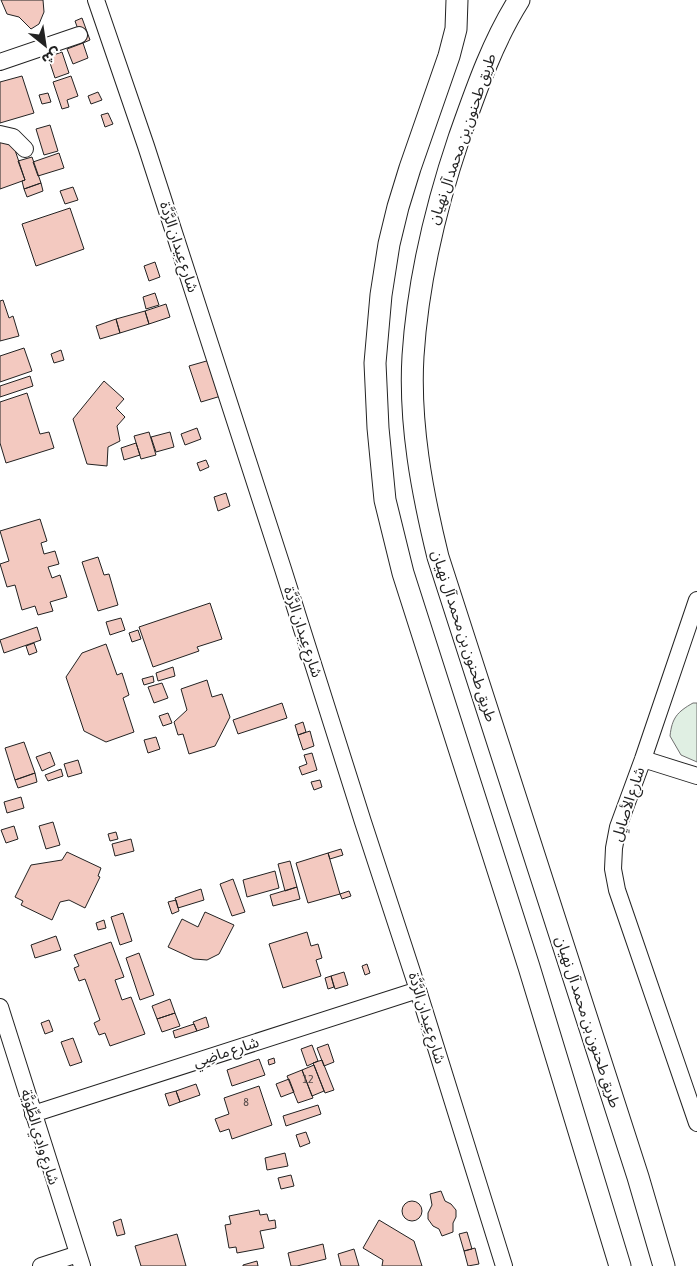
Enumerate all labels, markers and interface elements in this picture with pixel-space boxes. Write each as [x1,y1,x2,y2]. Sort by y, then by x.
north arrow [20,20,70,70]
text: ش [39,45,64,68]
street label: طريق طحنون بن محمد آل نهيان [424,51,501,227]
street label: شارع عِيدان الرَّدَّة [153,199,202,296]
street label: طريق طحنون بن محمد آل نهيان [427,548,500,725]
street label: شارع عِيدان الرَّدَّة [277,584,326,681]
street label: شارع الأصايِل [608,764,651,844]
street label: طريق طحنون بن محمد آل نهيان [551,934,624,1111]
street label: شارع عِيدان الرَّدَّة [402,970,449,1067]
street label: شارع ماضِي [191,1033,262,1074]
house number: 12 [302,1072,314,1086]
street label: شارع وادِي الطِّوَيَّة [14,1087,63,1188]
house number: 8 [243,1095,249,1109]

